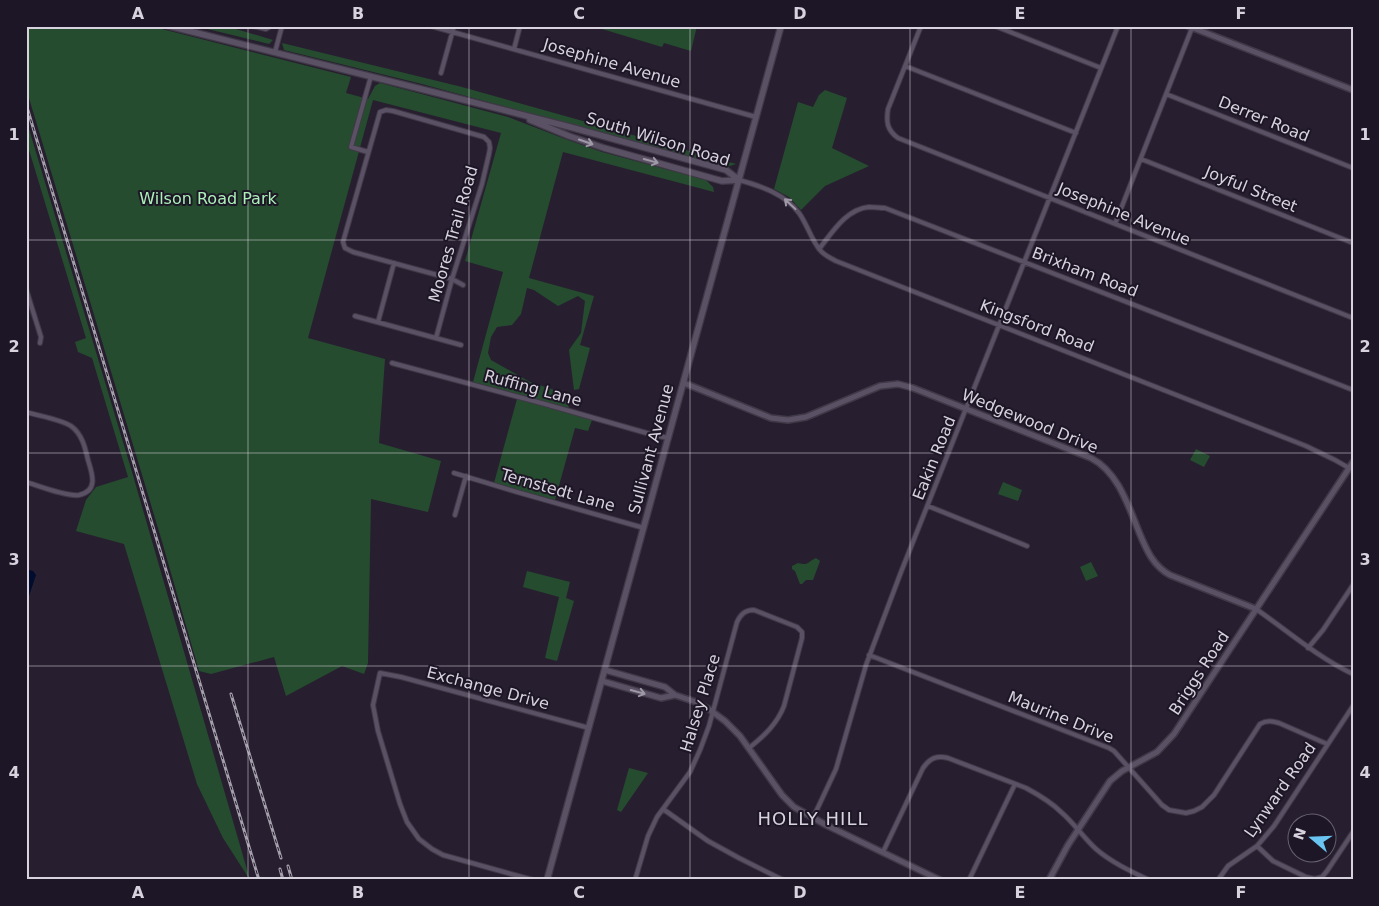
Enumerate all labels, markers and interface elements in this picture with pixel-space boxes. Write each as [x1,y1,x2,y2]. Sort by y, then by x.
text: A [132,4,145,23]
text: B [352,4,364,23]
text: C [573,4,585,23]
text: D [793,4,807,23]
text: E [1015,4,1025,23]
text: F [1236,4,1246,23]
street label: Josephine Avenue [540,34,683,92]
street label: Derrer Road [1216,92,1312,146]
street label: South Wilson Road [584,108,732,170]
text: 1 [8,125,20,144]
text: 1 [1359,125,1371,144]
one-way arrow [578,138,594,147]
one-way arrow [642,157,658,166]
street label: Joyful Street [1201,161,1300,216]
street label: Moores Trail Road [424,164,482,304]
street label: Josephine Avenue [1054,178,1193,249]
park label: Wilson Road Park [139,189,277,208]
one-way arrow [783,198,796,210]
street label: Brixham Road [1029,243,1141,301]
street label: Kingsford Road [977,296,1097,356]
text: 2 [8,337,20,356]
text: 2 [1359,337,1371,356]
street label: Ruffing Lane [482,366,584,410]
street label: Sullivant Avenue [625,382,677,516]
street label: Wedgewood Drive [959,385,1101,457]
street label: Eakin Road [909,413,959,503]
street label: Ternstedt Lane [498,464,617,515]
text: 3 [8,550,20,569]
text: 3 [1359,550,1371,569]
street label: Briggs Road [1165,628,1233,718]
street label: Halsey Place [676,652,724,754]
street label: Exchange Drive [425,663,551,713]
one-way arrow [630,687,646,697]
street label: Maurine Drive [1005,687,1117,747]
street label: Lynward Road [1240,739,1320,841]
text: 4 [8,763,20,782]
text: 4 [1359,763,1371,782]
district label: HOLLY HILL [758,808,869,829]
north arrow [1286,814,1336,864]
text: N [1290,826,1309,842]
text: A [132,883,145,902]
text: B [352,883,364,902]
text: C [573,883,585,902]
text: D [793,883,807,902]
text: E [1015,883,1025,902]
text: F [1236,883,1246,902]

